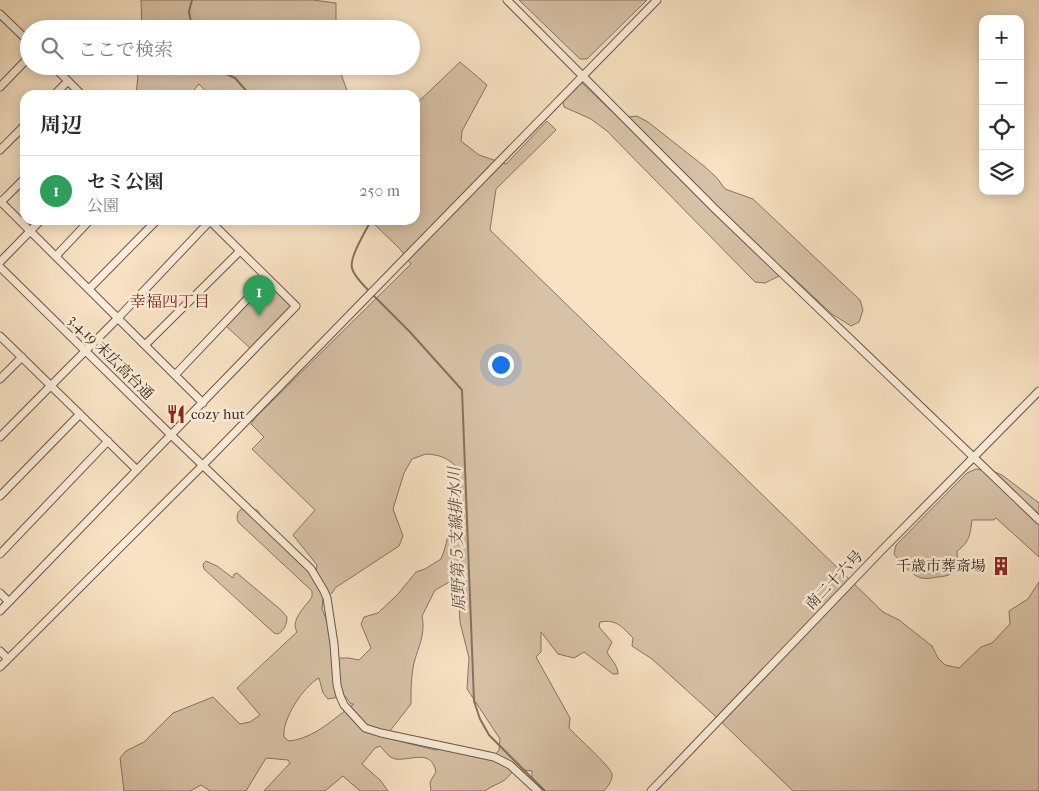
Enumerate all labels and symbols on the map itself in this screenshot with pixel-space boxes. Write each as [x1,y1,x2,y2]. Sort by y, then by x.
pin: 1 [243,275,275,316]
district label: 幸福四丁目 [130,292,210,311]
street label: 3.4.19 末広高台通 [65,311,157,403]
your location [488,352,514,378]
restaurant icon: cozy hut [165,403,187,425]
place label: cozy hut [191,405,246,423]
water label: 原野第５支線排水川 [444,465,469,611]
street label: 南二十六号 [801,547,867,613]
building icon: 千歳市葬斎場 [990,555,1012,577]
place label: 千歳市葬斎場 [896,557,986,575]

